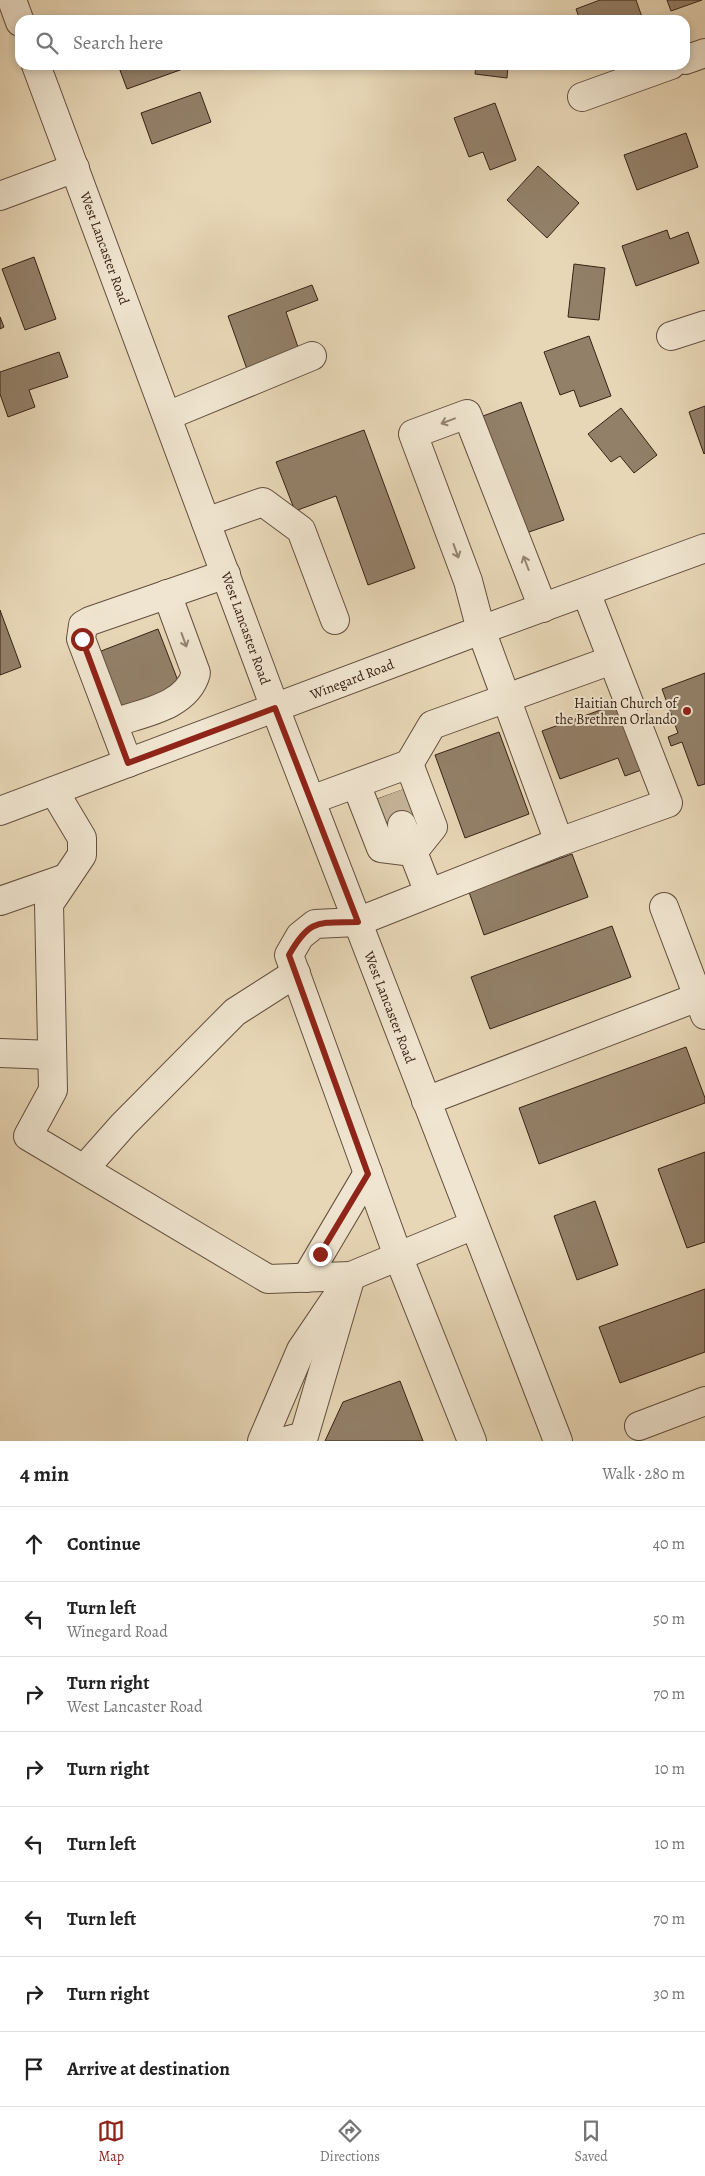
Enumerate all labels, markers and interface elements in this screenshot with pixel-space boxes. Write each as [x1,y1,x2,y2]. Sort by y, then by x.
search box [15,15,690,70]
icon: search [33,29,61,57]
text: Search here [73,30,163,56]
street label: West Lancaster Road [75,188,134,308]
one-way arrow [441,417,457,426]
one-way arrow [452,543,461,558]
one-way arrow [520,555,529,570]
street label: West Lancaster Road [216,568,275,688]
route start [71,628,94,651]
one-way arrow [180,632,189,647]
street label: Winegard Road [307,655,397,705]
place label: Haitian Church of the Brethren Orlando [555,694,679,729]
marker: Haitian Church of the Brethren Orlando [681,705,693,717]
street label: West Lancaster Road [359,947,420,1066]
route end [309,1243,332,1266]
text: 4 min [20,1460,69,1488]
text: Walk · 280 m [602,1463,685,1485]
icon: ahead [20,1530,48,1558]
text: Continue [67,1531,141,1557]
text: 40 m [653,1533,685,1555]
text: Turn left [67,1595,136,1621]
icon: left [20,1605,48,1633]
text: 50 m [653,1608,685,1630]
text: Winegard Road [67,1621,168,1643]
text: Turn right [67,1670,149,1696]
icon: right [20,1680,48,1708]
text: 70 m [653,1683,685,1705]
text: West Lancaster Road [67,1696,203,1718]
icon: right [20,1755,48,1783]
text: Turn right [67,1756,149,1782]
text: 10 m [655,1758,685,1780]
icon: left [20,1830,48,1858]
text: Turn left [67,1831,136,1857]
text: 10 m [655,1833,685,1855]
icon: left [20,1905,48,1933]
text: Turn left [67,1906,136,1932]
text: 70 m [653,1908,685,1930]
icon: right [20,1980,48,2008]
text: Turn right [67,1981,149,2007]
text: 30 m [653,1983,685,2005]
icon: arrive [20,2055,48,2083]
text: Arrive at destination [67,2056,230,2082]
tab: Map [97,2117,125,2166]
tab: Directions [320,2117,380,2166]
tab: Saved [575,2117,608,2166]

